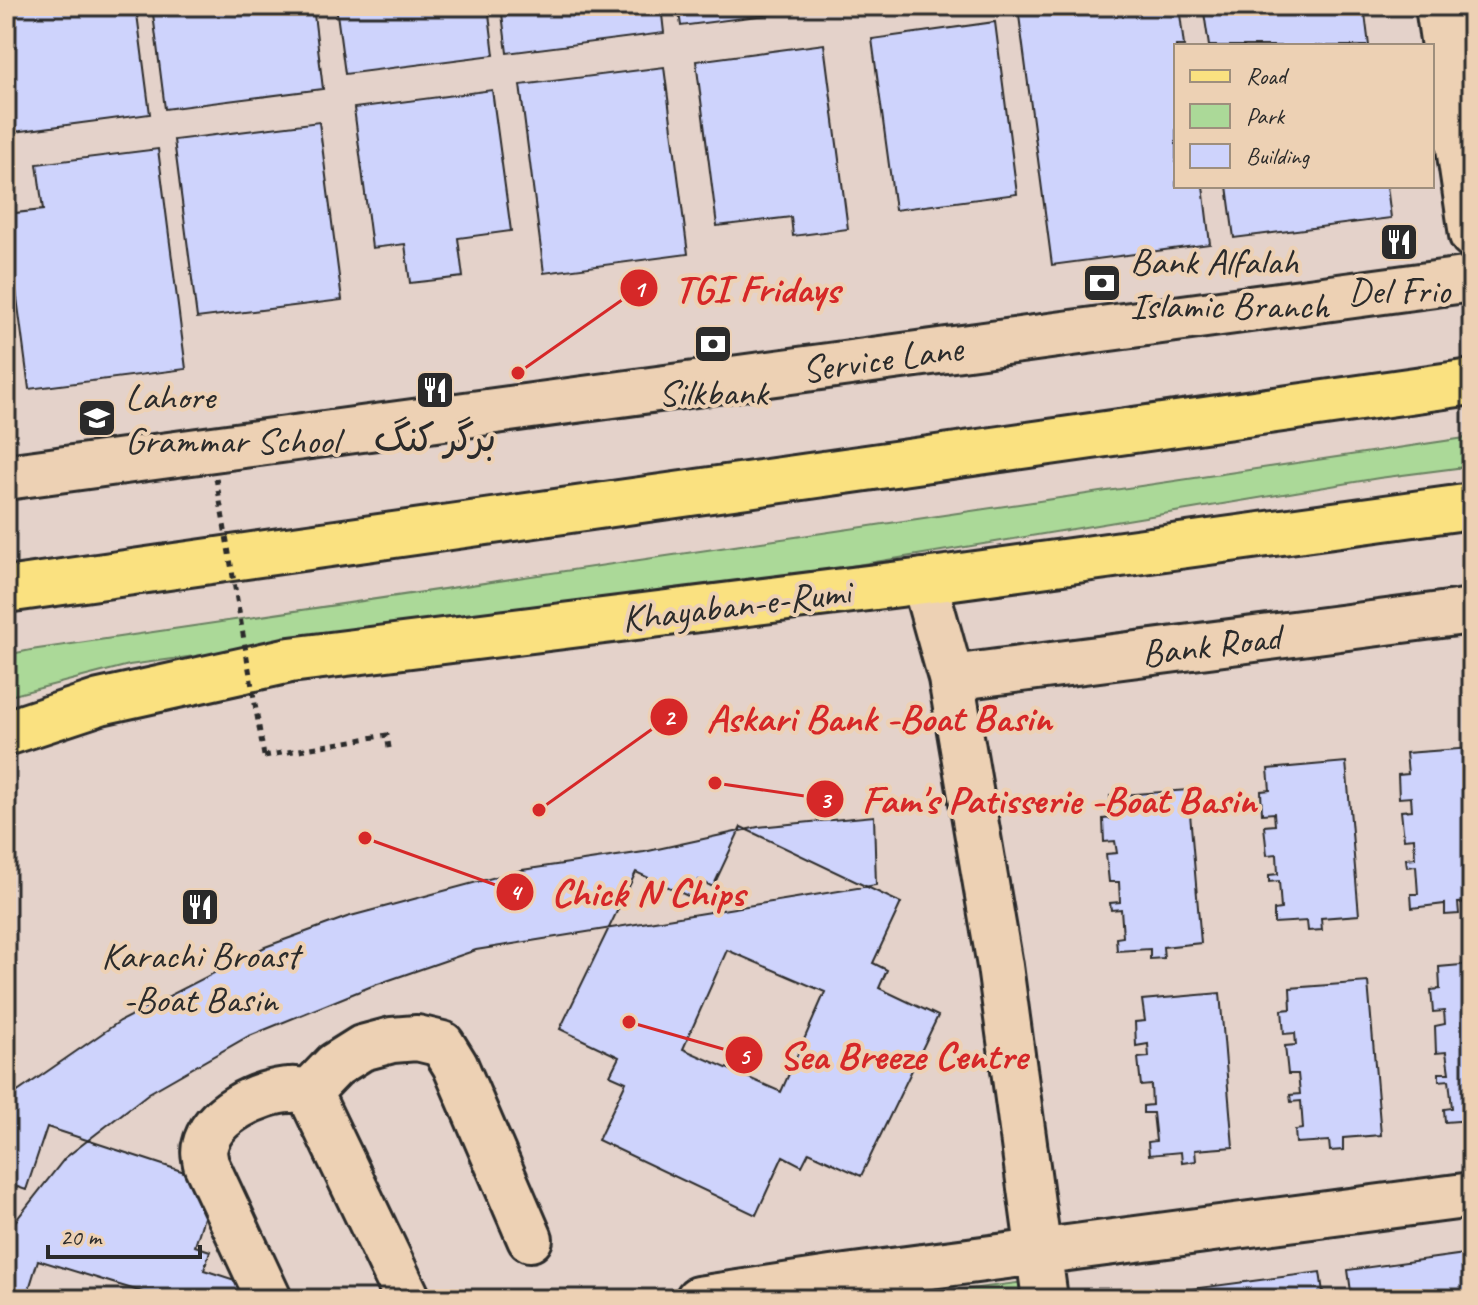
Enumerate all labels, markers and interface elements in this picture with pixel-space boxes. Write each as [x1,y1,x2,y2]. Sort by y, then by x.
legend [1174,44,1434,188]
text: Road [1246,61,1290,91]
text: Park [1246,101,1286,131]
text: Building [1246,141,1311,171]
restaurant icon: Del Frio [1378,221,1420,263]
place label: Bank Alfalah Islamic Branch [1130,238,1330,329]
callout: TGI Fridays [619,256,856,320]
bank icon: Bank Alfalah Islamic Branch [1081,262,1123,304]
text: TGI Fridays [675,264,843,314]
place label: Del Frio [1348,267,1452,314]
text: 1 [634,274,648,304]
bank icon: Silkbank [692,323,734,365]
street label: Service Lane [799,324,968,394]
restaurant icon: برگر کنگ [414,369,456,411]
place label: Silkbank [658,369,770,416]
place label: Lahore Grammar School [125,373,345,464]
school or university icon: Lahore Grammar School [76,397,118,439]
place label: برگر کنگ [374,415,496,462]
street label: Khayaban-e-Rumi [619,567,857,642]
street label: Bank Road [1139,613,1288,677]
callout: Askari Bank -Boat Basin [649,685,1068,749]
text: Askari Bank -Boat Basin [707,693,1054,743]
text: 2 [664,702,677,732]
callout: Fam's Patisserie -Boat Basin [805,767,1273,831]
text: Fam's Patisserie -Boat Basin [862,775,1259,825]
text: 3 [820,785,833,815]
callout: Chick N Chips [495,860,761,924]
text: Chick N Chips [551,868,749,918]
text: 4 [510,877,524,907]
restaurant icon: Karachi Broast -Boat Basin [179,886,221,928]
place label: Karachi Broast -Boat Basin [101,932,304,1023]
callout: Sea Breeze Centre [724,1023,1043,1087]
text: Sea Breeze Centre [779,1031,1031,1081]
text: 5 [739,1041,752,1071]
scale bar [48,1209,200,1259]
text: 20 m [60,1222,103,1252]

